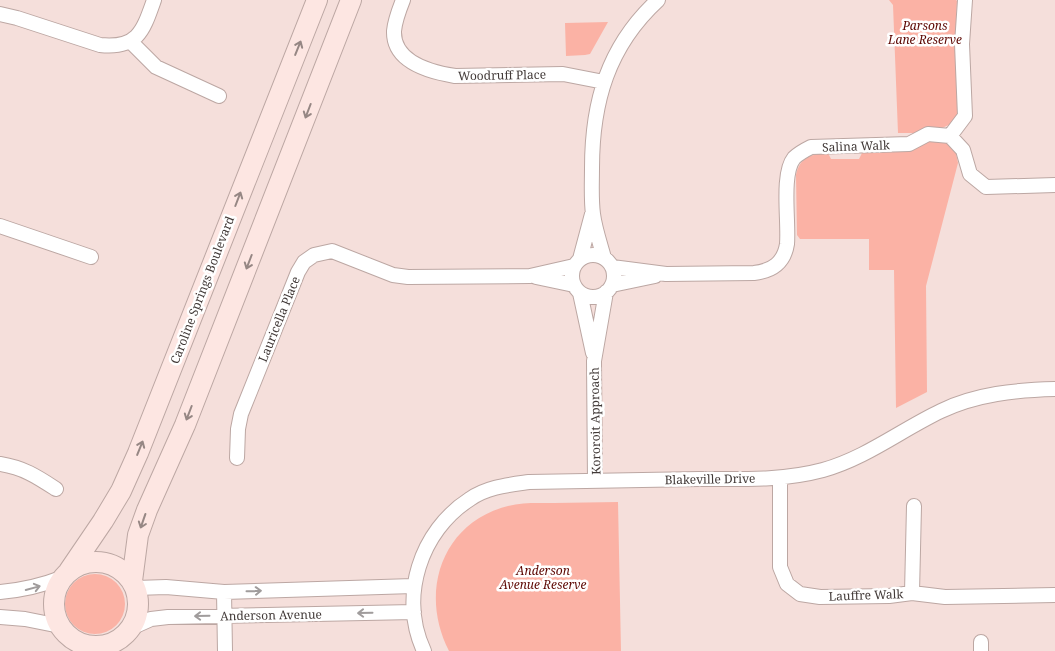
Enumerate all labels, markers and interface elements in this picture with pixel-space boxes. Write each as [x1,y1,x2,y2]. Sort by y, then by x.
park label: Parsons Lane Reserve [887,17,962,48]
one-way arrow [294,40,303,56]
street label: Woodruff Place [458,66,546,84]
one-way arrow [303,102,312,118]
street label: Salina Walk [822,136,891,156]
one-way arrow [234,191,243,207]
street label: Caroline Springs Boulevard [166,213,238,366]
one-way arrow [243,254,253,269]
street label: Lauricella Place [254,274,304,364]
street label: Kororoit Approach [586,367,604,475]
one-way arrow [184,405,193,420]
one-way arrow [136,441,146,456]
street label: Blakeville Drive [664,470,756,488]
one-way arrow [138,513,147,529]
park label: Anderson Avenue Reserve [499,562,587,593]
one-way arrow [24,583,40,592]
street label: Lauffre Walk [828,585,905,605]
one-way arrow [246,587,262,596]
street label: Anderson Avenue [220,606,322,624]
one-way arrow [357,608,374,618]
one-way arrow [195,611,211,621]

